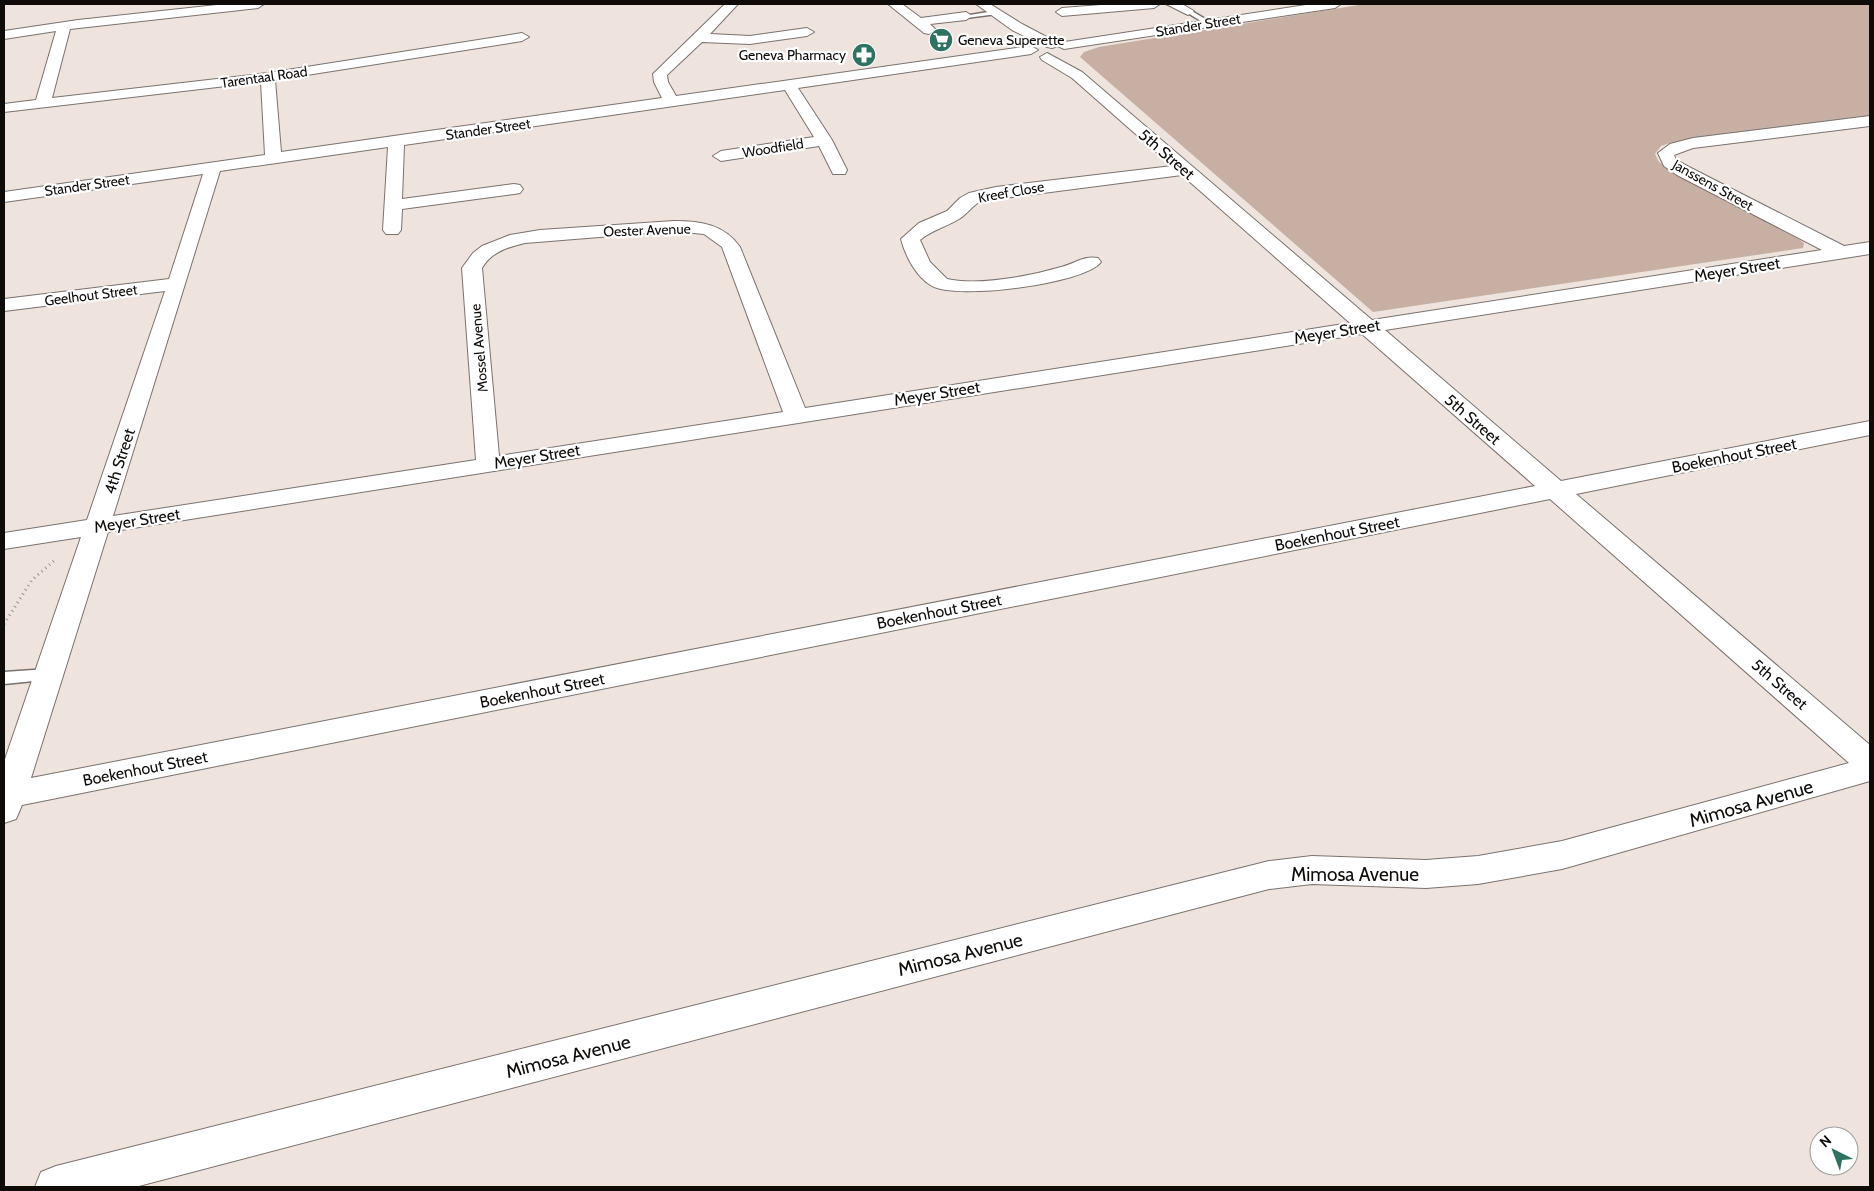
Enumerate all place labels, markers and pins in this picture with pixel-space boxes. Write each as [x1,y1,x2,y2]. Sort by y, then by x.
supermarket icon: Geneva Superette [928,27,954,53]
place label: Geneva Superette [958,31,1064,49]
pharmacy icon: Geneva Pharmacy [851,42,877,68]
place label: Geneva Pharmacy [739,46,846,64]

